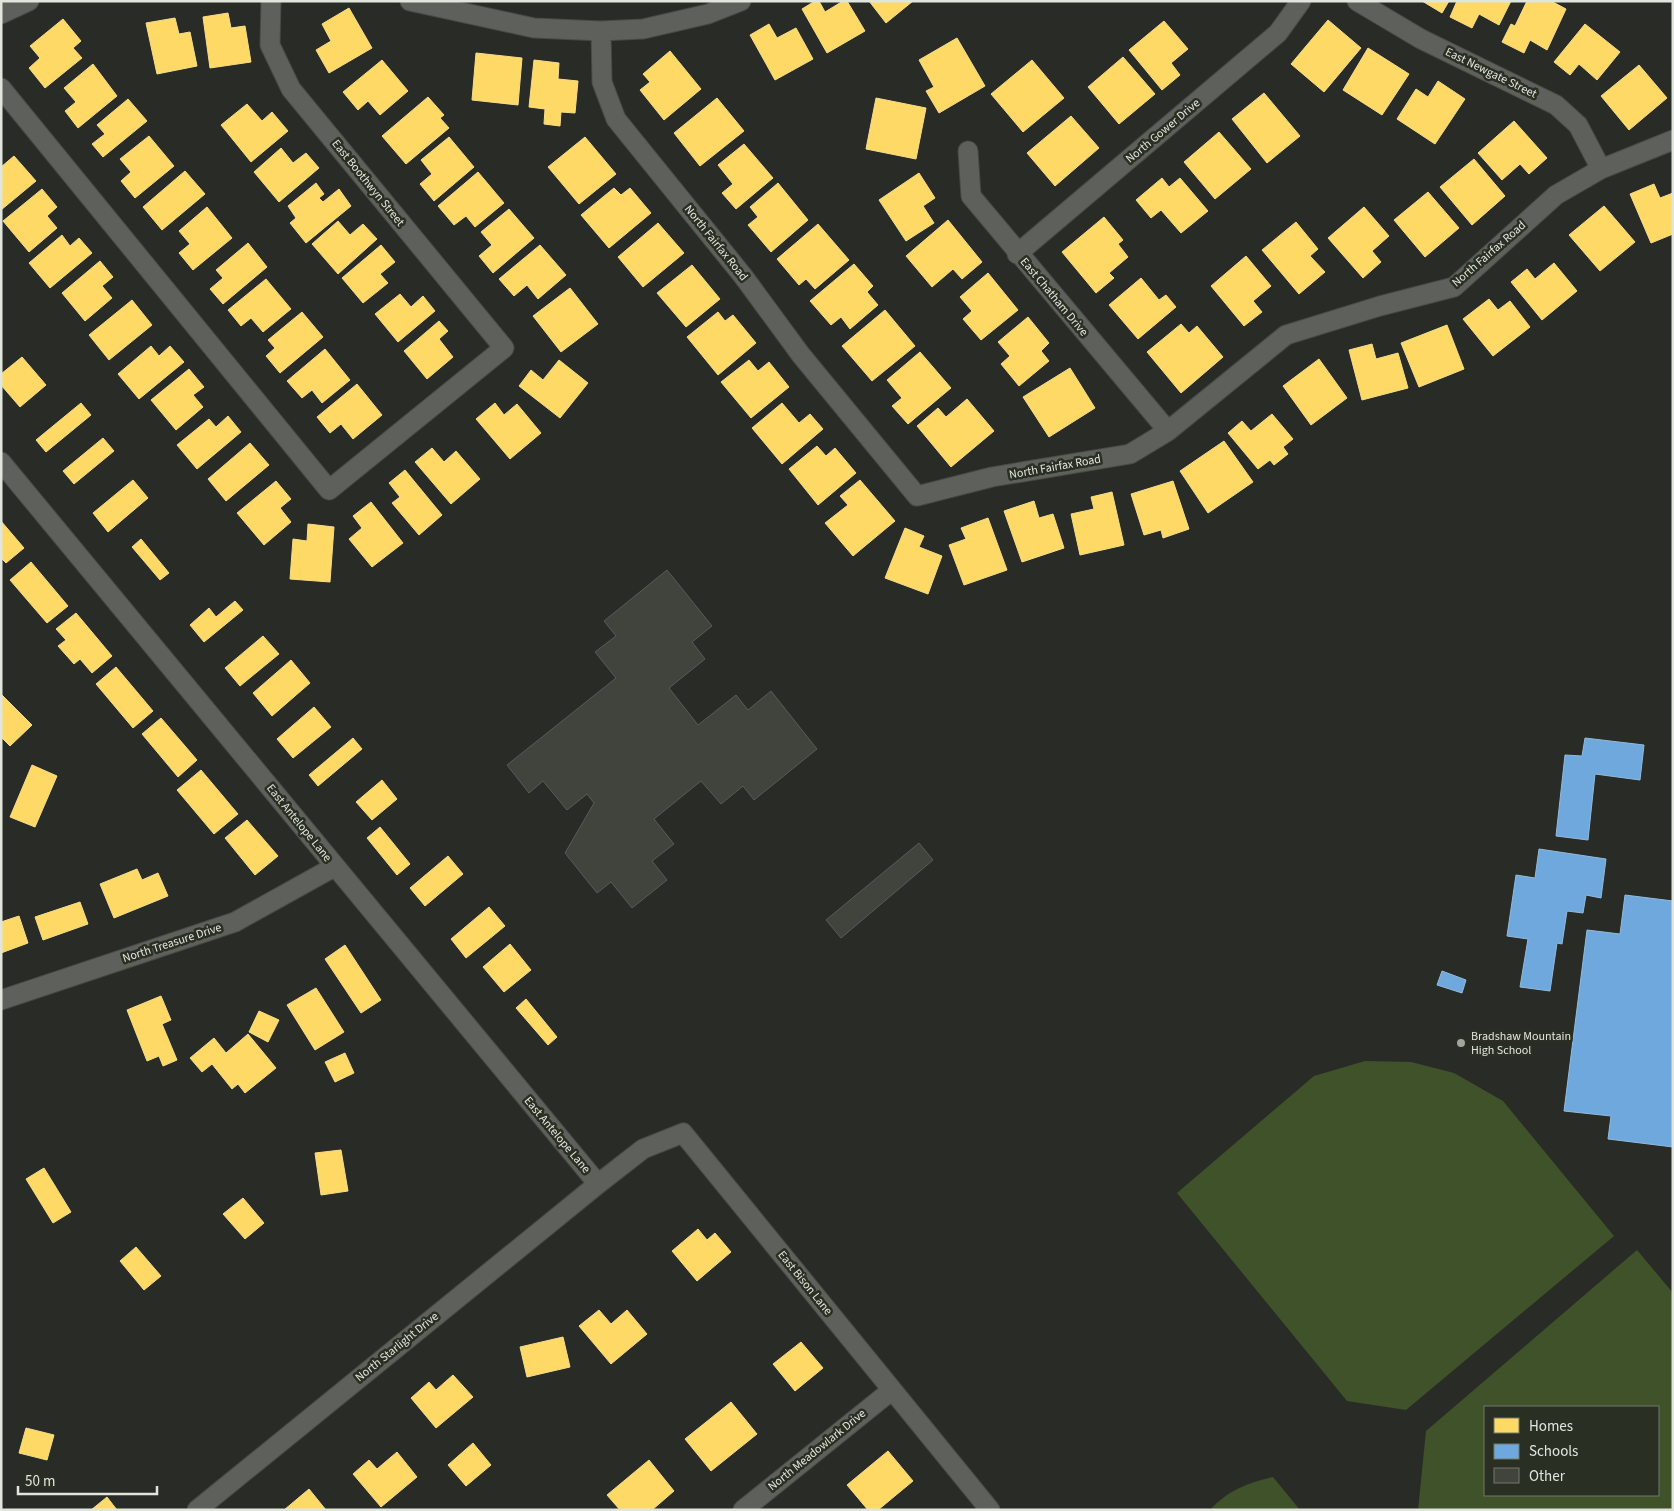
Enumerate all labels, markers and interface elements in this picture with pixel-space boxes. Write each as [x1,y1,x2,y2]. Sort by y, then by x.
street label: East Newgate Street [1442,43,1540,103]
street label: North Gower Drive [1122,95,1204,167]
street label: East Boothwyn Street [328,136,408,230]
street label: North Fairfax Road [680,202,752,284]
street label: North Fairfax Road [1448,217,1530,291]
street label: East Chatham Drive [1016,254,1092,340]
street label: North Fairfax Road [1008,451,1102,483]
street label: East Antelope Lane [262,781,336,865]
street label: North Treasure Drive [120,919,224,967]
place label: Bradshaw Mountain High School [1471,1028,1571,1059]
marker: Bradshaw Mountain High School [1455,1037,1467,1049]
street label: East Antelope Lane [520,1093,594,1177]
street label: East Bison Lane [774,1247,836,1319]
street label: North Starlight Drive [352,1308,442,1386]
street label: North Meadowlark Drive [764,1405,870,1495]
legend [1484,1406,1659,1496]
text: Homes [1529,1416,1573,1437]
text: Schools [1529,1441,1578,1462]
scale bar [18,1464,156,1496]
text: Other [1529,1466,1566,1487]
text: 50 m [25,1471,55,1492]

